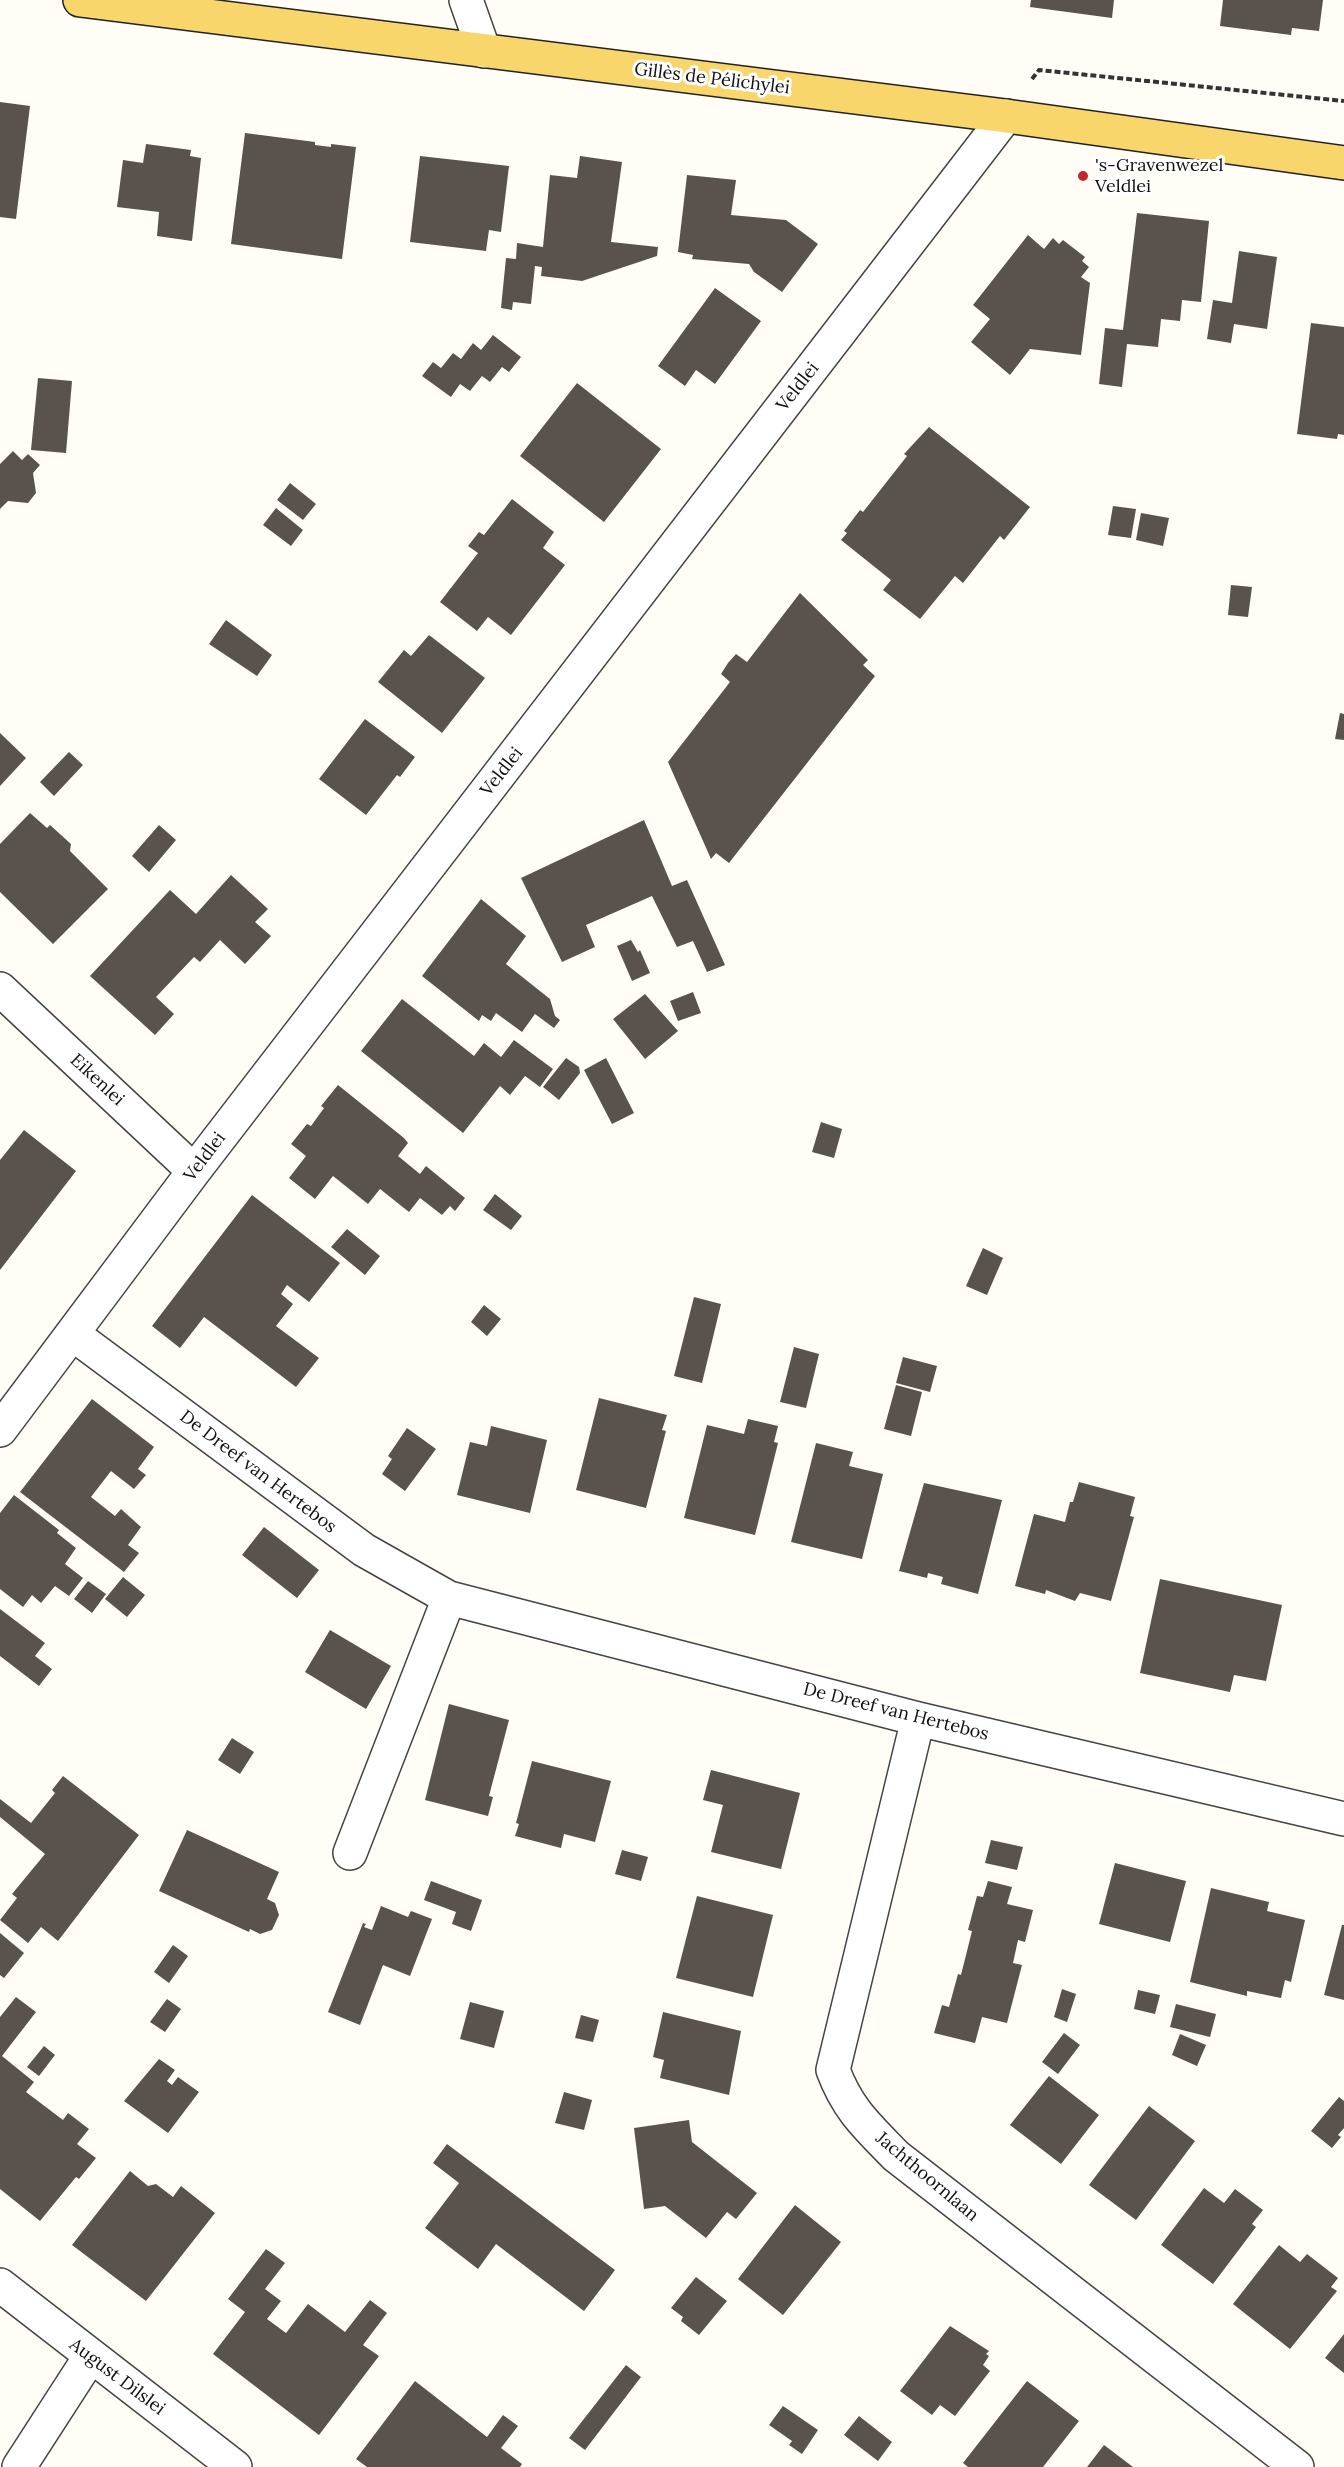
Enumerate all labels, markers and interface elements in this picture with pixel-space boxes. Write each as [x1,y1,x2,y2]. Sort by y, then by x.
street label: Gillès de Pélichylei [633,59,791,99]
place label: 's-Gravenwezel Veldlei [1095,155,1223,198]
marker: 's-Gravenwezel Veldlei [1076,169,1090,183]
street label: Veldlei [772,358,824,416]
street label: Veldlei [476,743,528,801]
street label: Eikenlei [65,1050,129,1110]
street label: Veldlei [179,1128,231,1186]
street label: De Dreef van Hertebos [175,1406,341,1538]
street label: De Dreef van Hertebos [801,1678,991,1746]
street label: Jachthoornlaan [871,2128,983,2226]
street label: August Dilslei [65,2334,169,2420]

